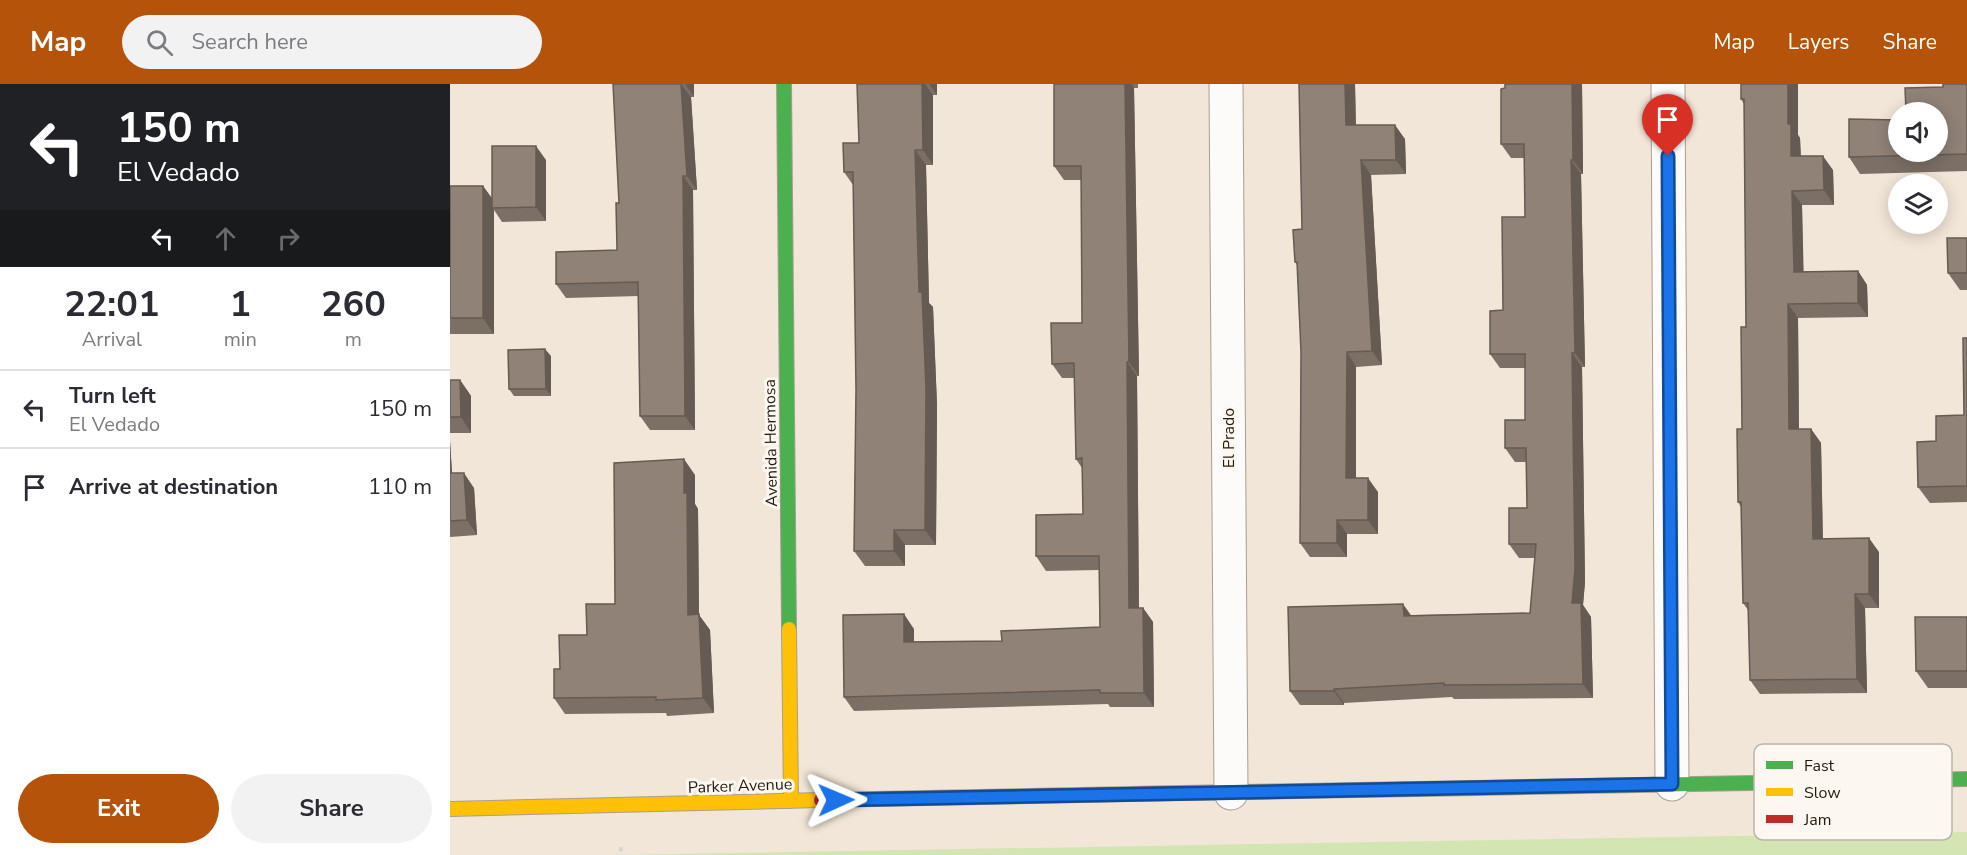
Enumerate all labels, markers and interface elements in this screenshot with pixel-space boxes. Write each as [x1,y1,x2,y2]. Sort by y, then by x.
search box [122,15,542,69]
text: Map [30,23,86,61]
icon: search [143,26,176,59]
text: Search here [191,27,308,57]
text: Map [1713,28,1755,56]
text: Layers [1788,28,1849,56]
text: Share [1882,28,1937,56]
pin [1642,94,1693,156]
text: 150 m [117,100,241,157]
map controls [1888,102,1948,234]
button: sound [1888,102,1948,162]
icon: arrive [1651,103,1684,136]
icon: left [18,108,96,186]
text: El Vedado [117,154,240,191]
button: layers [1888,174,1948,234]
icon: left [146,222,179,255]
icon: ahead [209,222,242,255]
icon: right [272,222,305,255]
text: 22:01 [64,280,160,329]
text: 1 [229,280,251,329]
text: 260 [321,280,386,329]
text: Arrival [82,326,142,353]
text: min [224,326,257,353]
text: m [345,326,362,353]
street label: Avenida Hermosa [759,379,783,507]
text: Turn left [69,381,156,411]
icon: left [18,393,51,426]
text: 150 m [368,394,432,424]
street label: El Prado [1218,408,1240,468]
text: El Vedado [69,411,160,438]
icon: arrive [18,471,51,504]
text: Arrive at destination [69,472,278,502]
text: 110 m [368,472,432,502]
legend [1754,744,1952,840]
text: Fast [1804,755,1835,777]
position arrow [804,768,868,832]
street label: Parker Avenue [687,773,793,799]
button: Exit [18,774,219,843]
button: Share [231,774,432,843]
text: Slow [1804,782,1841,804]
text: Jam [1803,809,1831,831]

